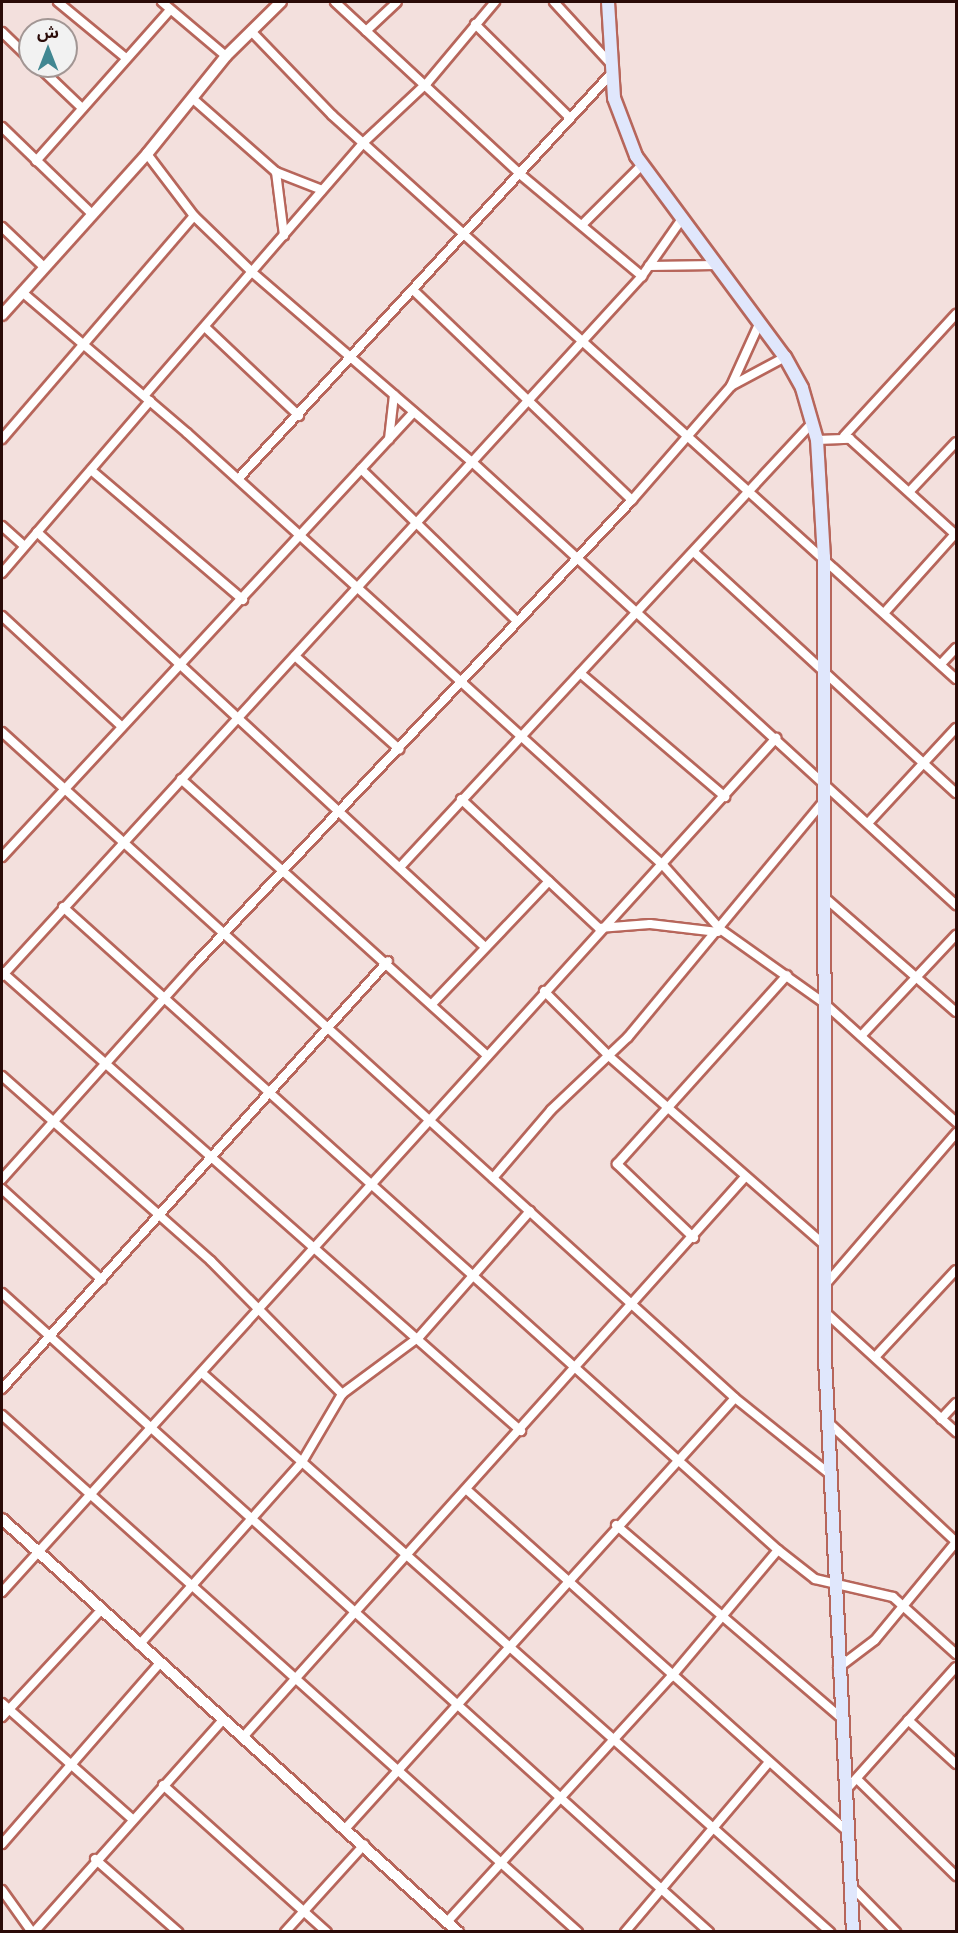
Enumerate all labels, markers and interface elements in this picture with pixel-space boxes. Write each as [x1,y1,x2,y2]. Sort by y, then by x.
north arrow [18,18,78,78]
text: ش [37,21,59,43]

